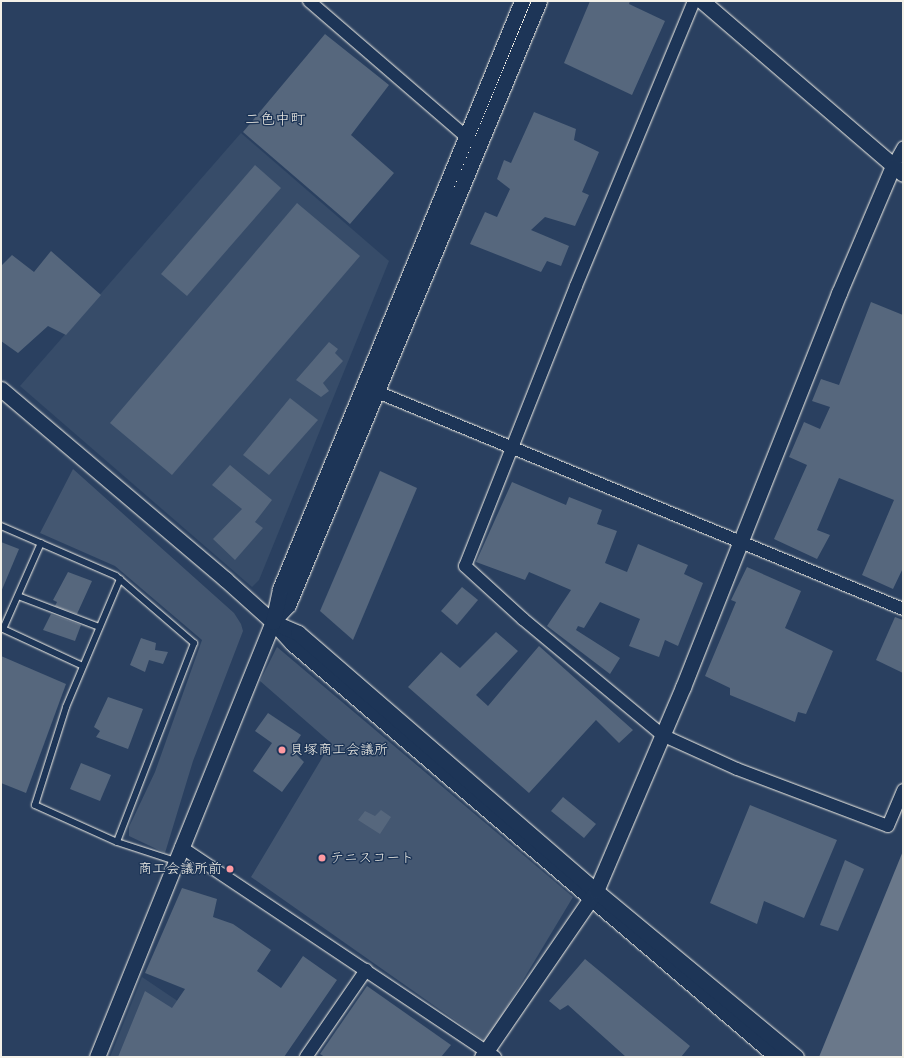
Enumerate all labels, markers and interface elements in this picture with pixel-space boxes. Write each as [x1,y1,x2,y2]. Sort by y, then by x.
district label: 二色中町 [245,111,305,129]
place label: 貝塚商工会議所 [290,742,388,758]
marker: 貝塚商工会議所 [277,745,287,755]
place label: テニスコート [330,850,414,866]
marker: テニスコート [317,853,327,863]
place label: 商工会議所前 [138,861,222,877]
marker: 商工会議所前 [225,864,235,874]

